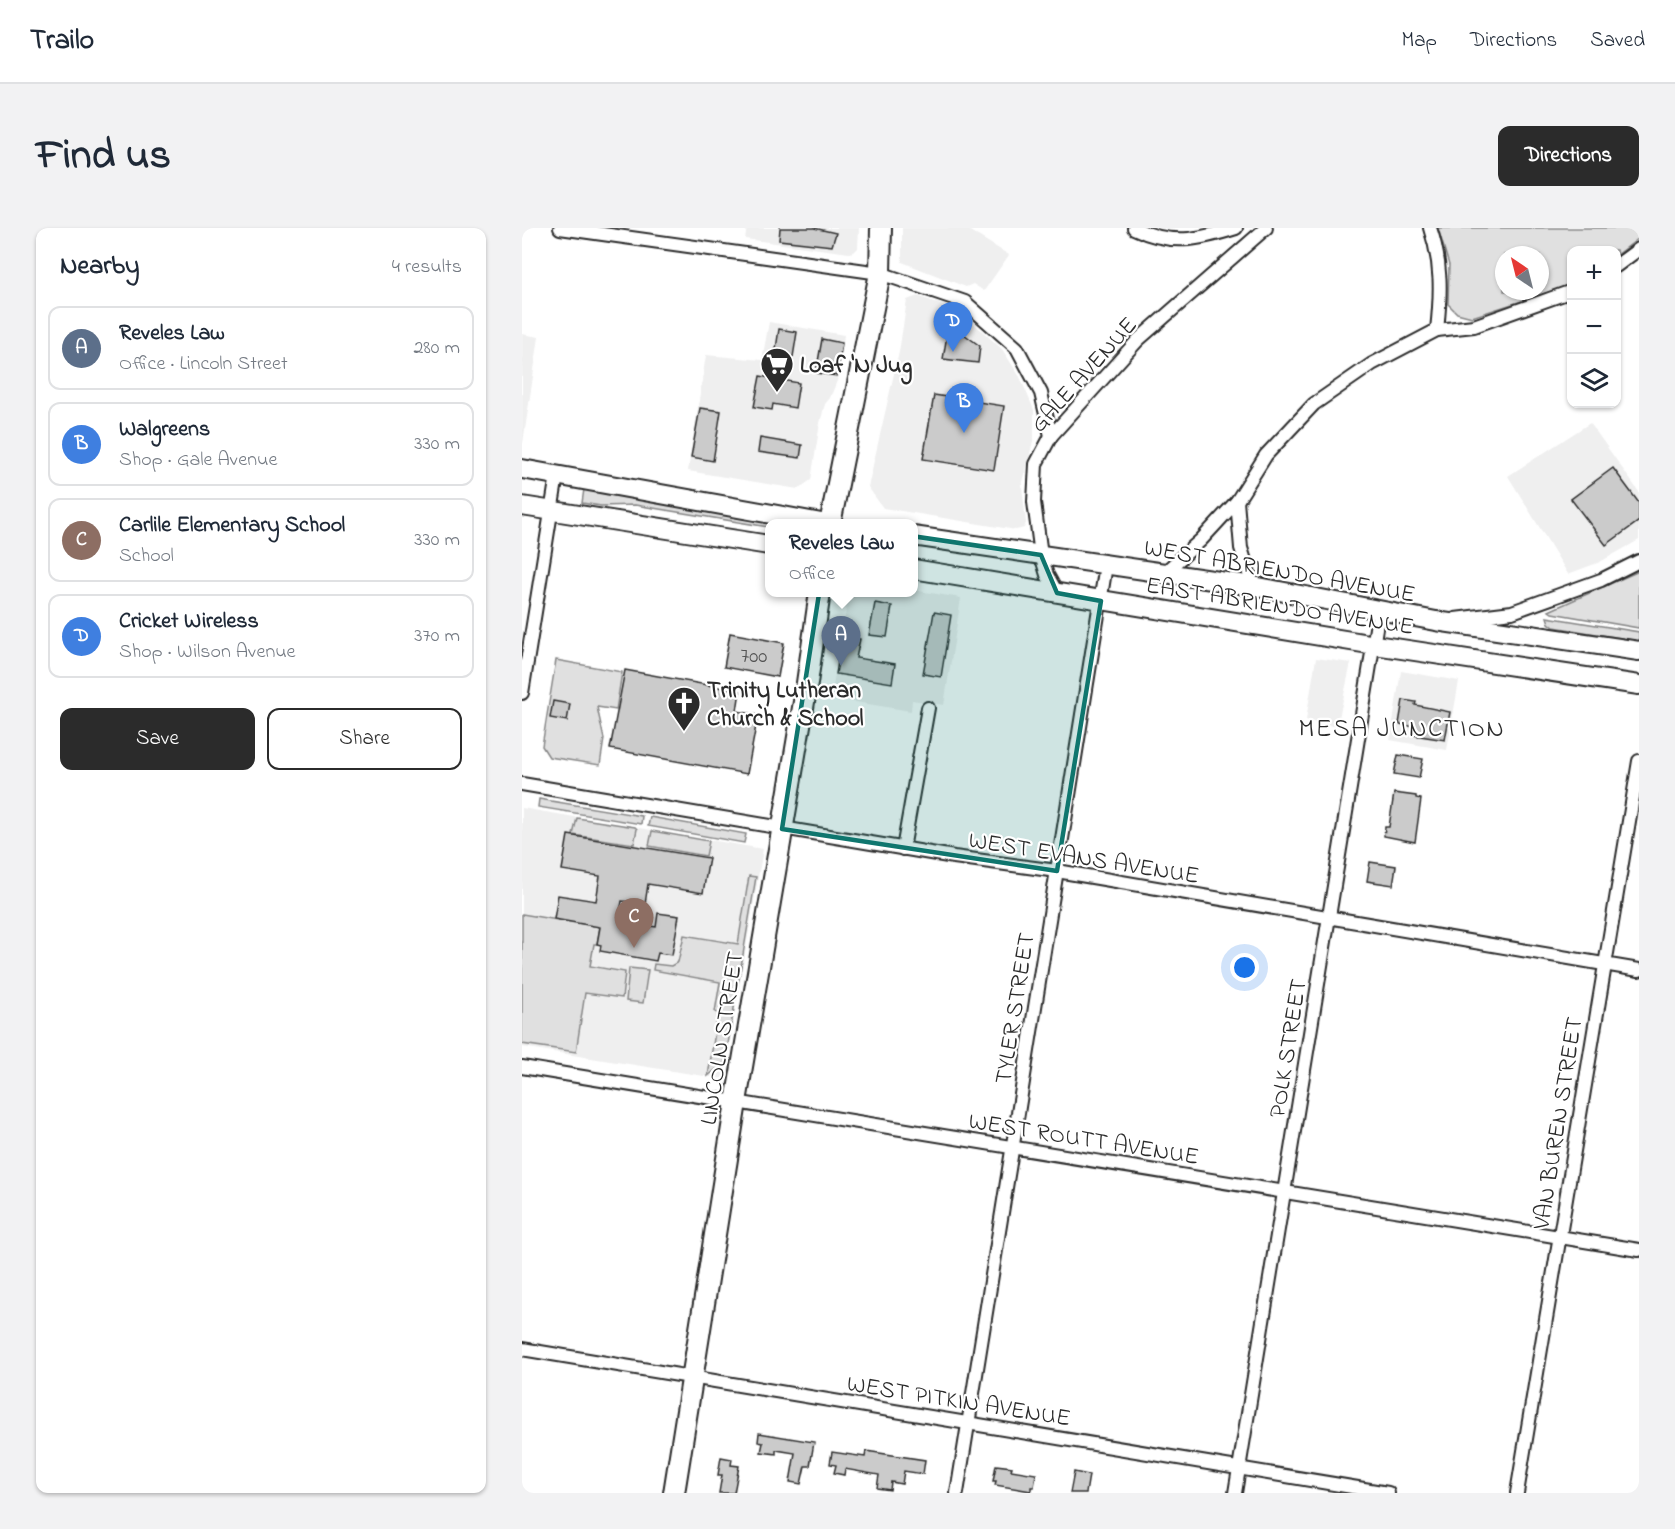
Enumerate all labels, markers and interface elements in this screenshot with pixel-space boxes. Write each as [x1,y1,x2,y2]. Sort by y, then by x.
text: Trailo [30,21,94,62]
text: Map [1401,26,1437,56]
text: Directions [1470,26,1557,56]
text: Saved [1590,26,1645,56]
text: Find us [36,126,171,187]
button: Directions [1498,126,1639,186]
north arrow [1495,246,1549,300]
map controls [1567,246,1621,408]
button: + [1567,246,1621,300]
text: Nearby [60,248,139,286]
text: 4 results [392,253,462,282]
button: − [1567,300,1621,354]
pin: D [934,302,972,352]
street label: GALE AVENUE [1023,310,1147,442]
text: Reveles Law [119,318,225,350]
text: A [75,334,88,363]
text: 280 m [413,334,460,363]
supermarket icon: Loaf 'N Jug [759,346,795,393]
place label: Loaf 'N Jug [800,349,913,385]
text: Office · Lincoln Street [119,350,288,379]
button: layers [1567,354,1621,408]
pin: B [944,384,984,433]
text: Walgreens [119,414,210,446]
text: B [75,430,88,459]
text: 330 m [414,430,460,459]
text: Shop · Gale Avenue [119,446,277,475]
text: Carlile Elementary School [119,510,345,542]
popup [765,519,918,597]
text: C [76,526,87,555]
text: 330 m [414,526,460,555]
text: Reveles Law [789,528,894,560]
street label: WEST ABRIENDO AVENUE [1141,531,1418,614]
text: School [119,542,174,571]
text: Office [789,560,835,589]
street label: EAST ABRIENDO AVENUE [1143,569,1416,646]
text: Cricket Wireless [119,606,259,638]
pin: A [822,616,860,666]
text: D [74,622,89,651]
text: 370 m [414,622,460,651]
text: Shop · Wilson Avenue [119,638,296,667]
house number: 700 [741,642,767,672]
place label: Trinity Lutheran Church & School [707,674,863,737]
church icon: Trinity Lutheran Church & School [666,685,702,732]
button: Save [60,708,255,770]
button: Share [267,708,462,770]
district label: MESA JUNCTION [1299,711,1505,749]
street label: WEST EVANS AVENUE [966,824,1201,895]
pin: C [614,898,654,948]
street label: TYLER STREET [987,930,1046,1087]
street label: LINCOLN STREET [692,949,755,1128]
your location [1230,953,1259,982]
street label: POLK STREET [1261,976,1318,1120]
street label: VAN BUREN STREET [1525,1014,1594,1233]
street label: WEST ROUTT AVENUE [966,1105,1201,1176]
street label: WEST PITKIN AVENUE [844,1367,1073,1437]

